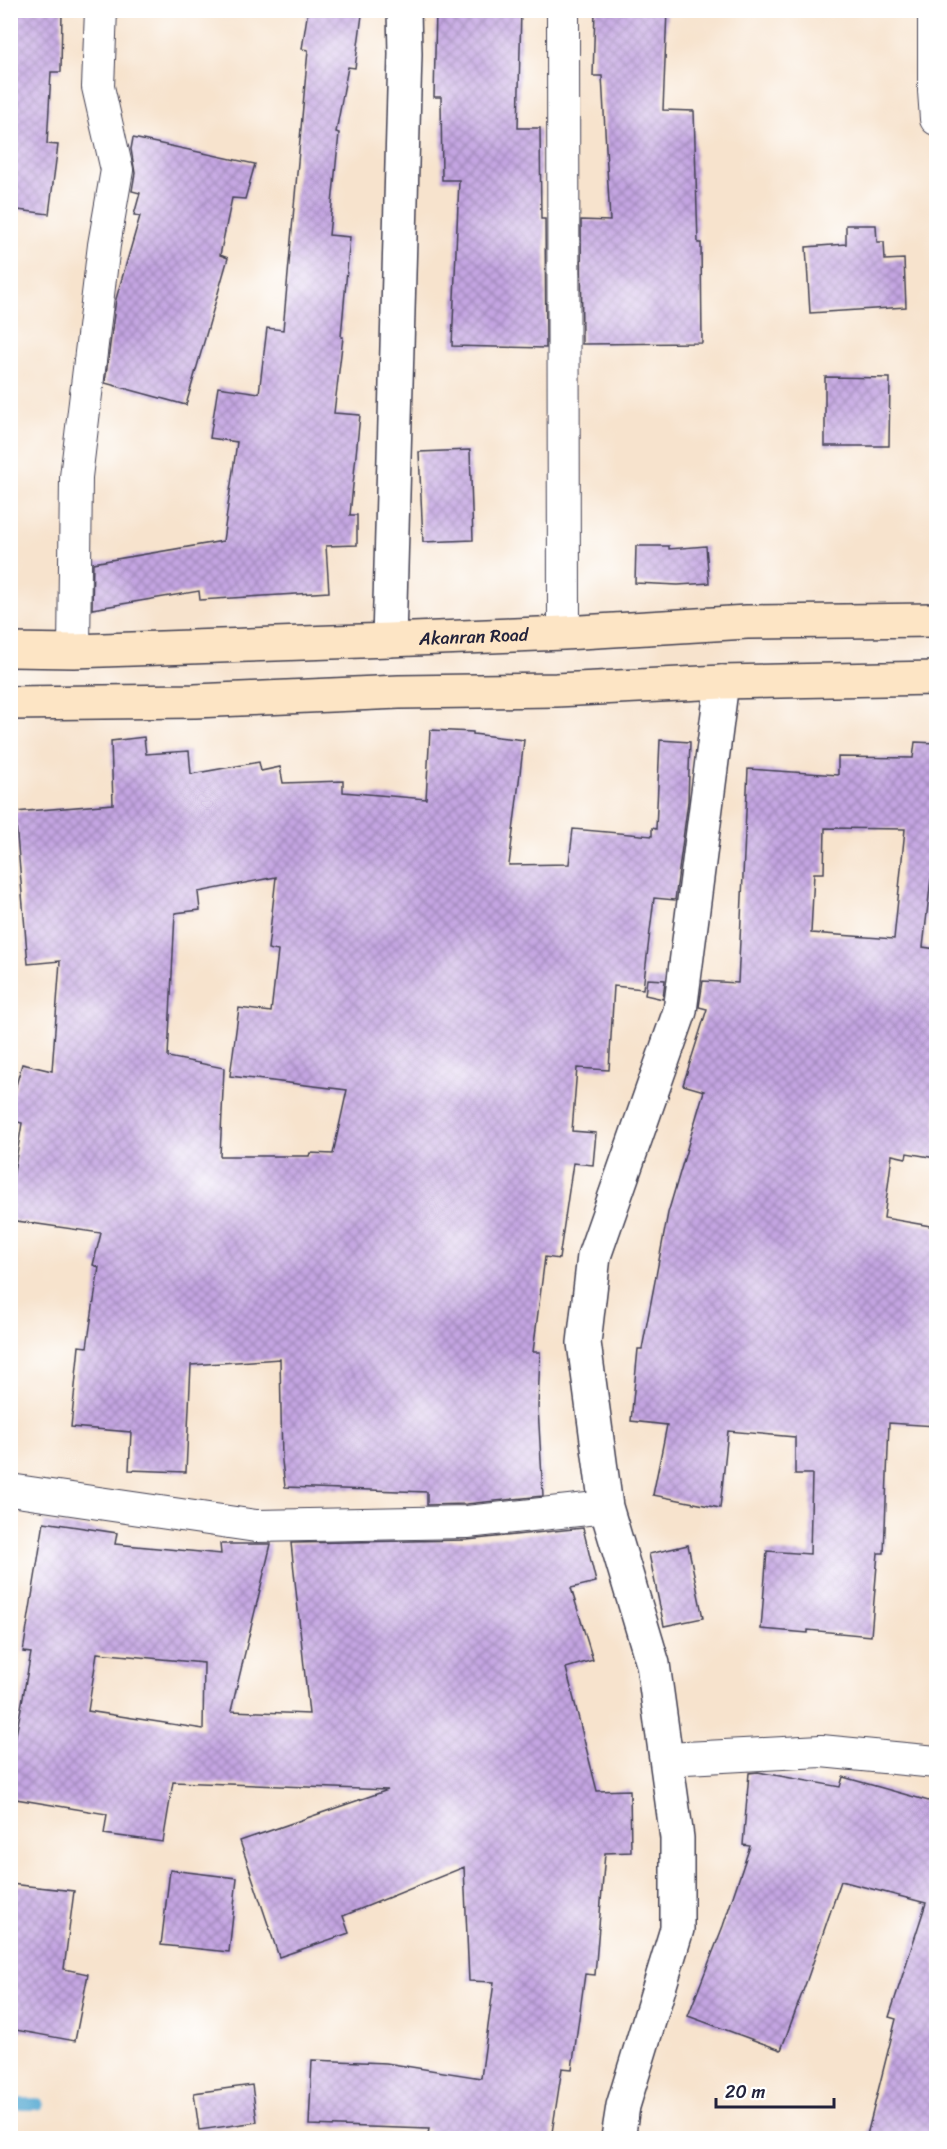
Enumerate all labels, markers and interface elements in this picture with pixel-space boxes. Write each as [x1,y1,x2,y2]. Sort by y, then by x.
street label: Akanran Road [417,618,531,655]
scale bar [716,2071,834,2109]
text: 20 m [725,2076,765,2108]

